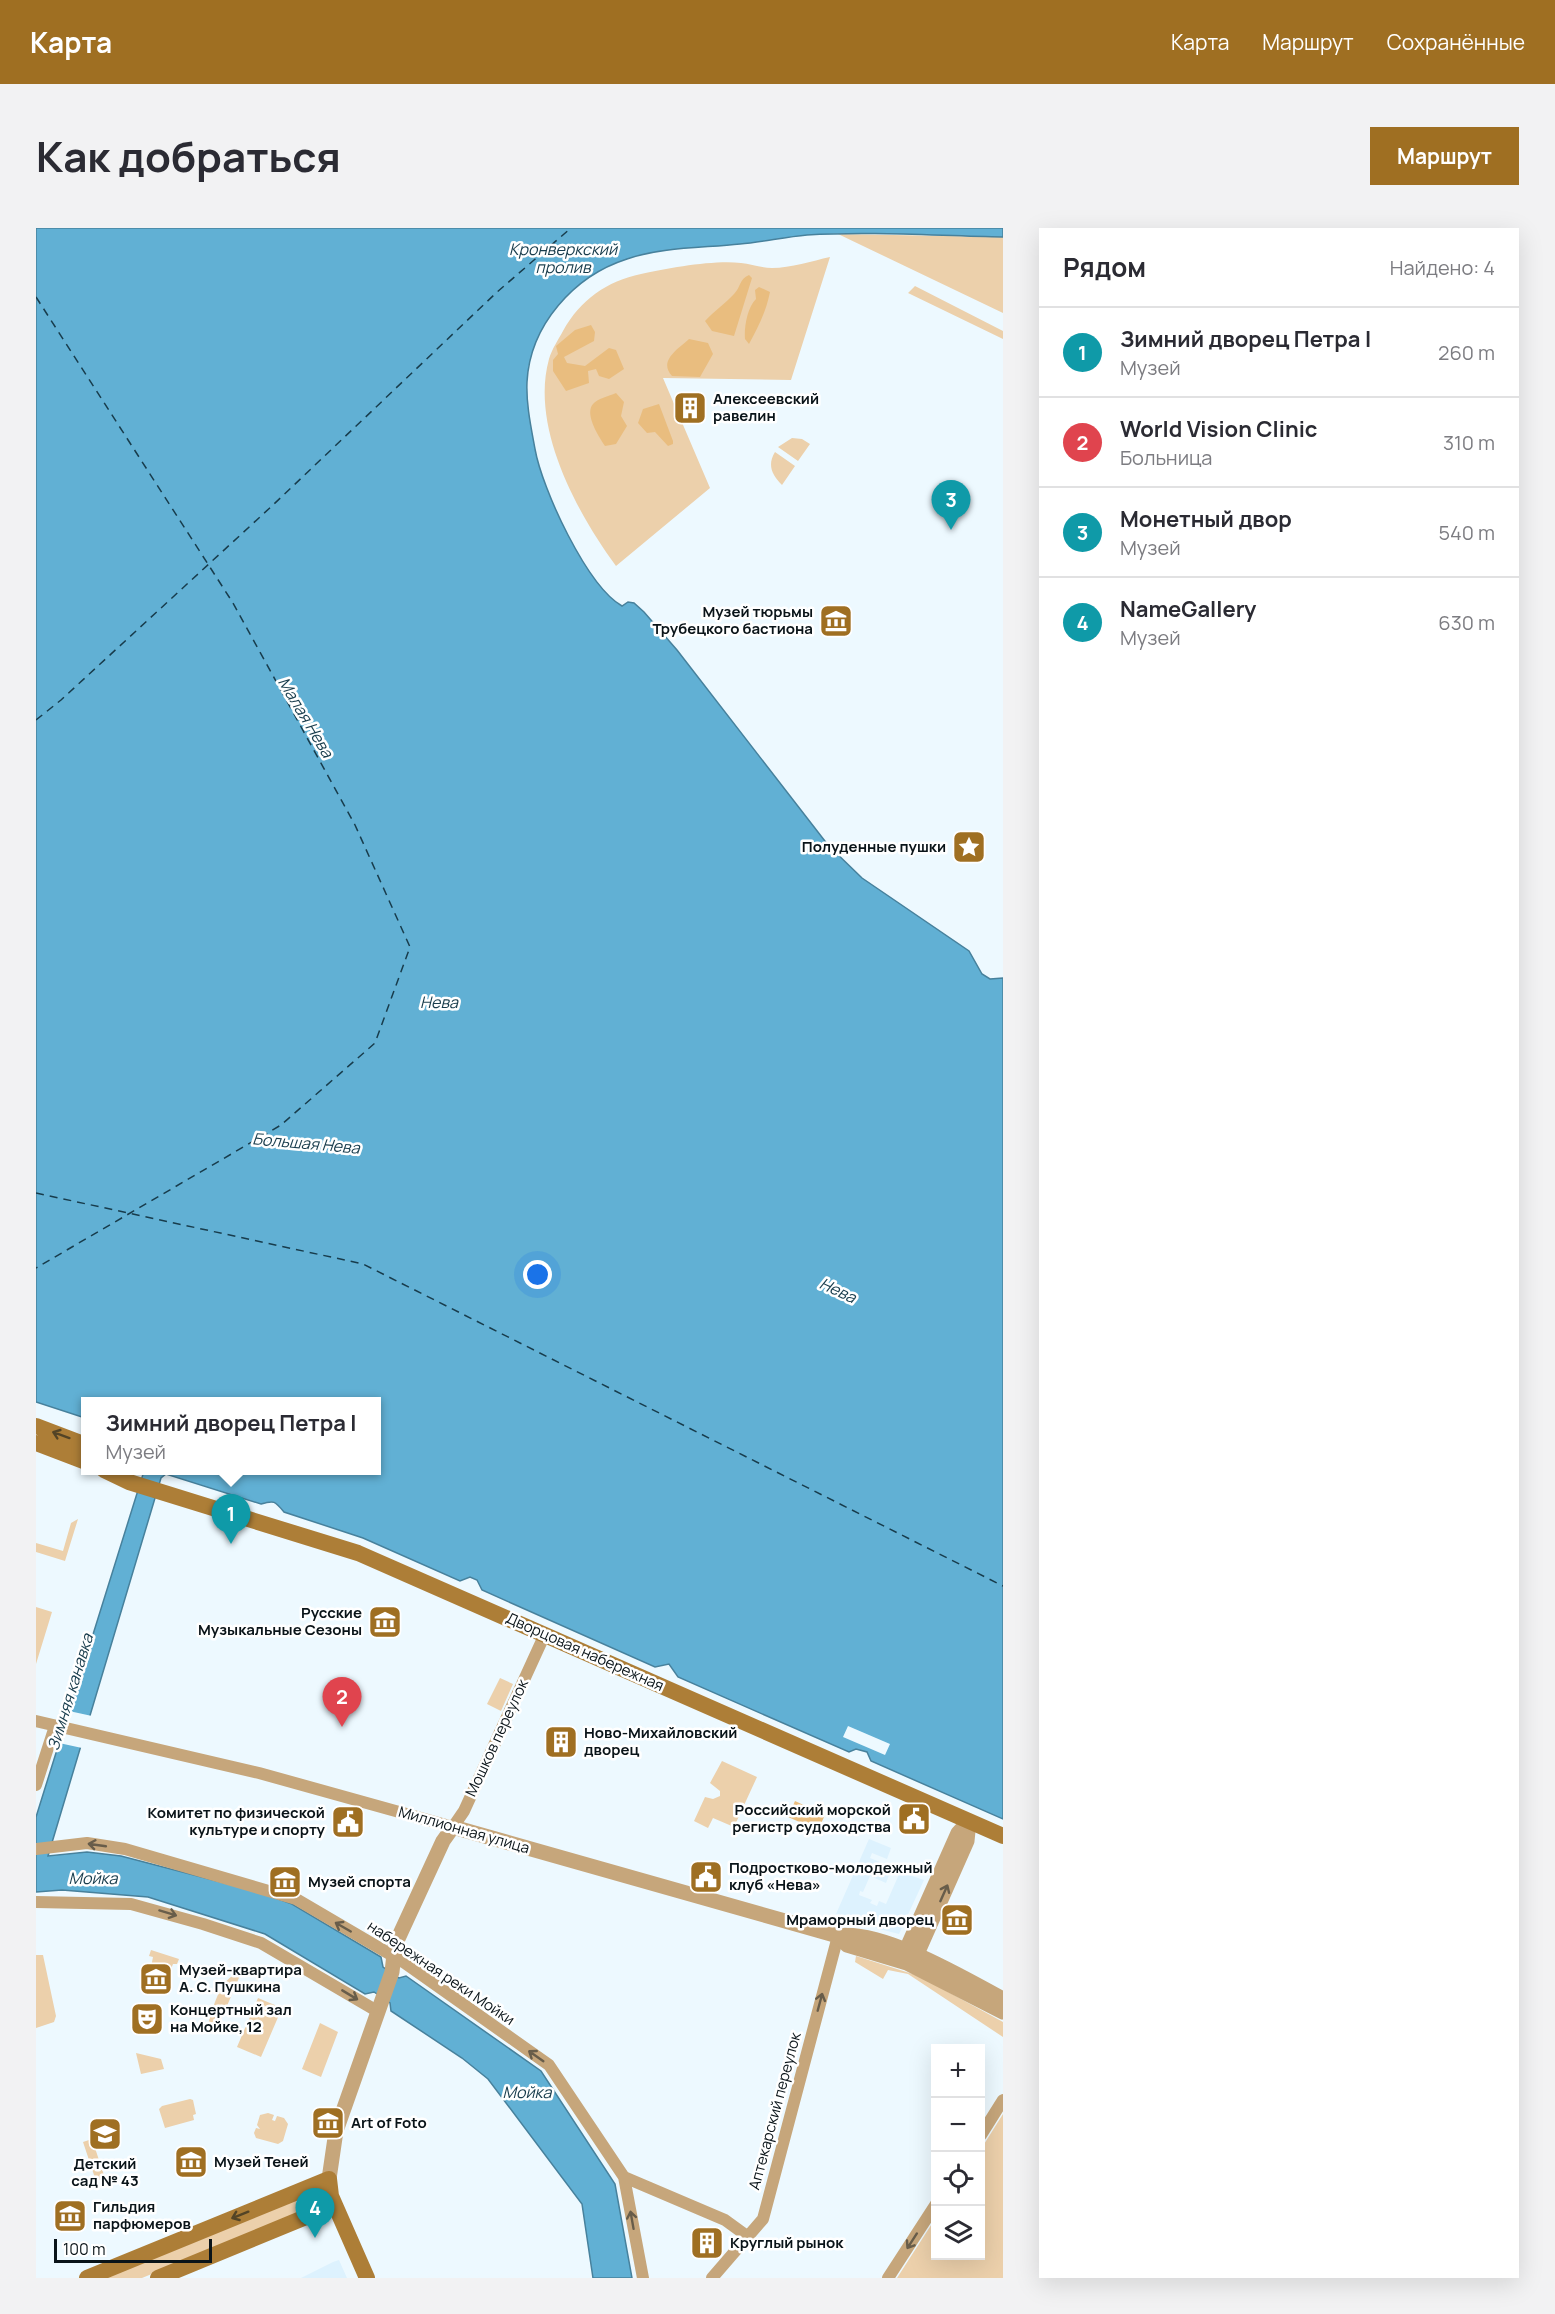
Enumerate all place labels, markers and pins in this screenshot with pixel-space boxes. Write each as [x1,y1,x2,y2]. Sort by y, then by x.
place label: Алексеевский равелин [713,388,819,426]
building icon: Алексеевский равелин [672,390,708,426]
pin: 3 [932,480,970,530]
place label: Музей тюрьмы Трубецкого бастиона [652,601,813,639]
museum icon: Музей тюрьмы Трубецкого бастиона [818,603,854,639]
place icon: Полуденные пушки [951,829,987,865]
place label: Полуденные пушки [802,836,946,857]
pin: 1 [212,1494,250,1544]
place label: Русские Музыкальные Сезоны [198,1602,362,1640]
museum icon: Русские Музыкальные Сезоны [367,1604,403,1640]
pin: 2 [322,1678,362,1727]
place label: Ново-Михайловский дворец [584,1722,737,1760]
building icon: Ново-Михайловский дворец [543,1724,579,1760]
place label: Российский морской регистр судоходства [732,1799,891,1837]
public building icon: Российский морской регистр судоходства [896,1801,932,1837]
place label: Комитет по физической культуре и спорту [148,1802,326,1840]
public building icon: Комитет по физической культуре и спорту [330,1804,366,1840]
place label: Подростково-молодежный клуб «Нева» [729,1857,933,1895]
public building icon: Подростково-молодежный клуб «Нева» [688,1859,724,1895]
museum icon: Музей спорта [267,1864,303,1900]
place label: Музей спорта [308,1871,411,1892]
museum icon: Мраморный дворец [939,1902,975,1938]
place label: Мраморный дворец [786,1909,934,1930]
place label: Музей-квартира А. С. Пушкина [179,1959,302,1997]
museum icon: Музей-квартира А. С. Пушкина [138,1961,174,1997]
place label: Концертный зал на Мойке, 12 [170,1999,292,2037]
theatre icon: Концертный зал на Мойке, 12 [129,2001,165,2037]
museum icon: Art of Foto [310,2105,346,2141]
place label: Art of Foto [351,2112,427,2133]
school or university icon: Детский сад № 43 [87,2116,123,2152]
museum icon: Музей Теней [173,2144,209,2180]
place label: Музей Теней [214,2151,309,2172]
place label: Детский сад № 43 [71,2153,139,2191]
pin: 4 [296,2188,334,2238]
place label: Гильдия парфюмеров [93,2196,191,2234]
museum icon: Гильдия парфюмеров [52,2198,88,2234]
building icon: Круглый рынок [689,2225,725,2261]
place label: Круглый рынок [730,2232,844,2253]

